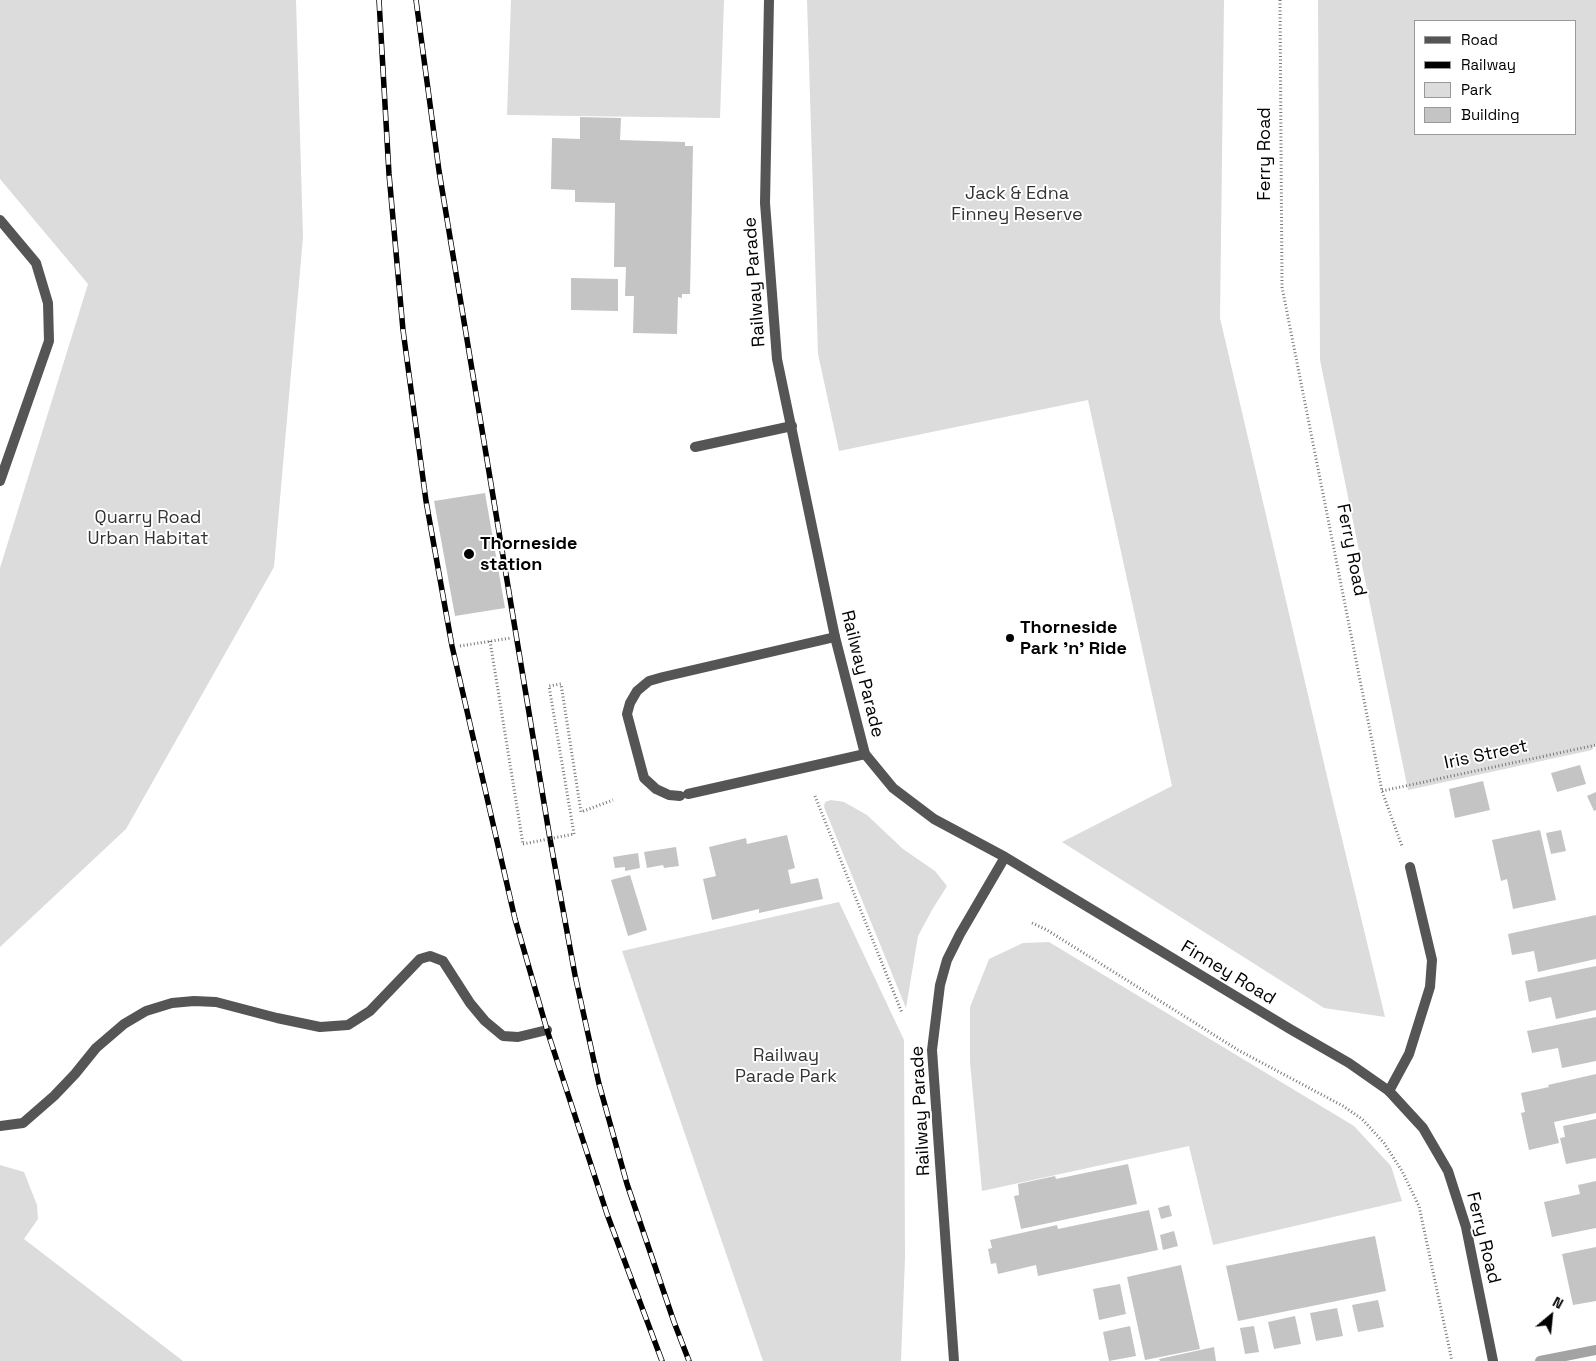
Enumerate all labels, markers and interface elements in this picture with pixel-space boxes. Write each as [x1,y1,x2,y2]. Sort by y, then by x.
legend [1414,20,1576,135]
text: Road [1461,30,1498,49]
text: Railway [1461,55,1516,74]
text: Park [1461,80,1492,99]
text: Building [1461,105,1520,124]
street label: Ferry Road [1254,107,1276,201]
park label: Jack & Edna Finney Reserve [951,183,1083,225]
street label: Railway Parade [740,216,770,348]
street label: Ferry Road [1331,502,1371,598]
park label: Quarry Road Urban Habitat [88,507,208,550]
place label: Thorneside station [480,533,577,576]
marker: Thorneside station [462,547,476,561]
street label: Railway Parade [836,608,888,740]
place label: Thorneside Park 'n' Ride [1020,617,1127,660]
marker: Thorneside Park 'n' Ride [1004,632,1016,644]
street label: Iris Street [1442,736,1530,774]
street label: Finney Road [1177,936,1279,1010]
park label: Railway Parade Park [735,1045,837,1088]
street label: Railway Parade [907,1045,935,1177]
street label: Ferry Road [1461,1190,1505,1286]
north arrow [1526,1291,1576,1341]
text: N [1550,1293,1566,1313]

